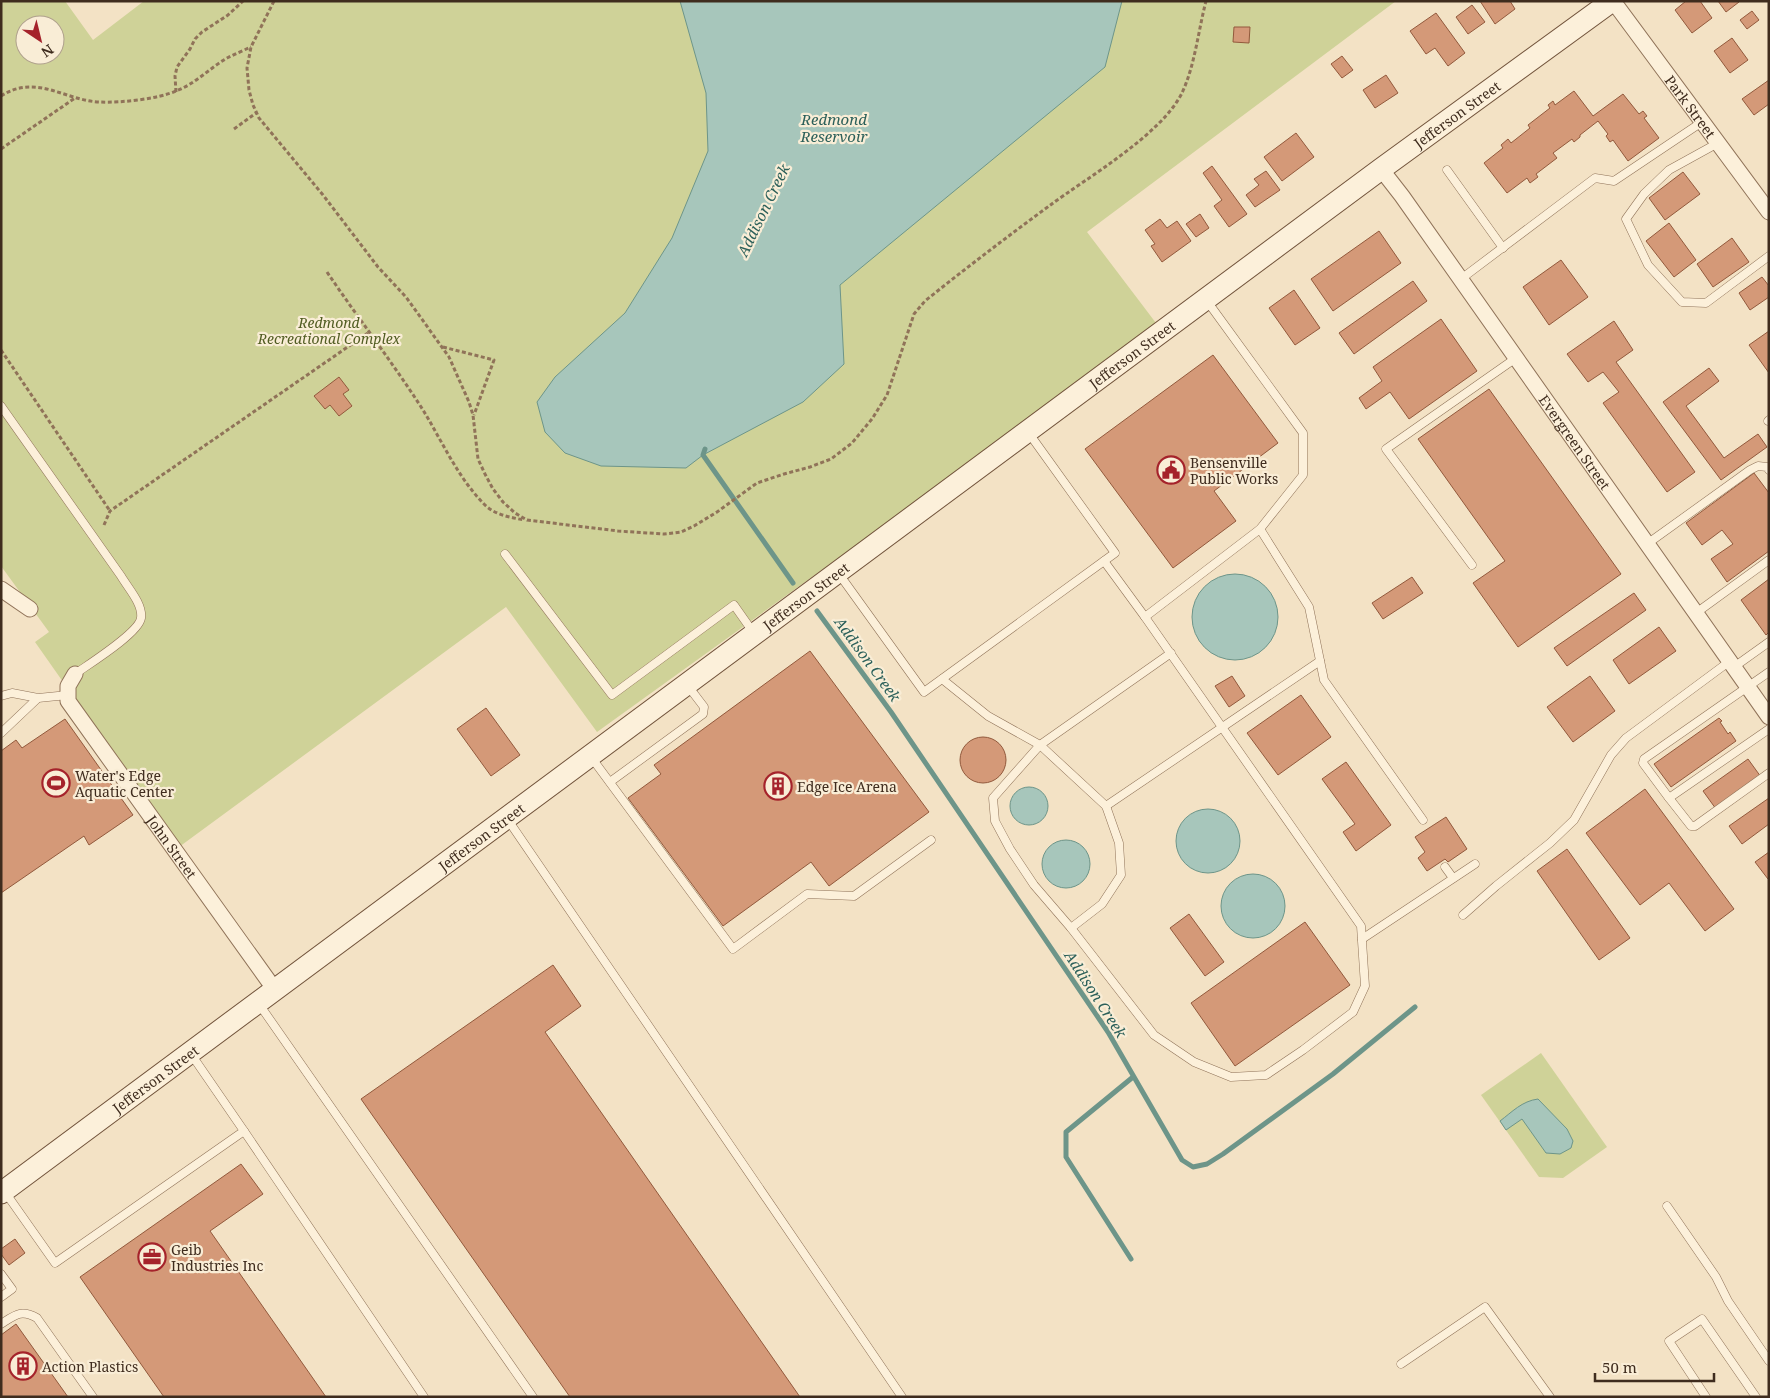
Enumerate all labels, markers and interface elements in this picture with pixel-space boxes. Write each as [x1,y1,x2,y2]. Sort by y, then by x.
north arrow [15,15,65,65]
text: N [38,40,58,62]
street label: Park Street [1661,71,1721,142]
street label: Jefferson Street [1409,76,1504,152]
water label: Redmond Reservoir [800,109,868,146]
water label: Addison Creek [732,160,794,260]
park label: Redmond Recreational Complex [257,313,401,348]
street label: Jefferson Street [1084,316,1179,393]
street label: Evergreen Street [1535,391,1615,493]
place label: Bensenville Public Works [1190,453,1278,488]
public building icon: Bensenville Public Works [1156,455,1186,485]
street label: Jefferson Street [758,558,853,635]
water label: Addison Creek [830,612,906,706]
place label: Water's Edge Aquatic Center [75,766,174,801]
sports icon: Water's Edge Aquatic Center [41,768,71,798]
building icon: Edge Ice Arena [763,771,793,801]
place label: Edge Ice Arena [797,777,897,796]
street label: Jefferson Street [434,798,528,875]
street label: John Street [143,810,202,882]
water label: Addison Creek [1060,946,1132,1042]
street label: Jefferson Street [107,1040,202,1117]
place label: Geib Industries Inc [171,1240,264,1275]
office icon: Geib Industries Inc [137,1242,167,1272]
scale bar [1595,1350,1714,1382]
building icon: Action Plastics [8,1351,38,1381]
place label: Action Plastics [42,1357,138,1376]
text: 50 m [1602,1357,1637,1377]

